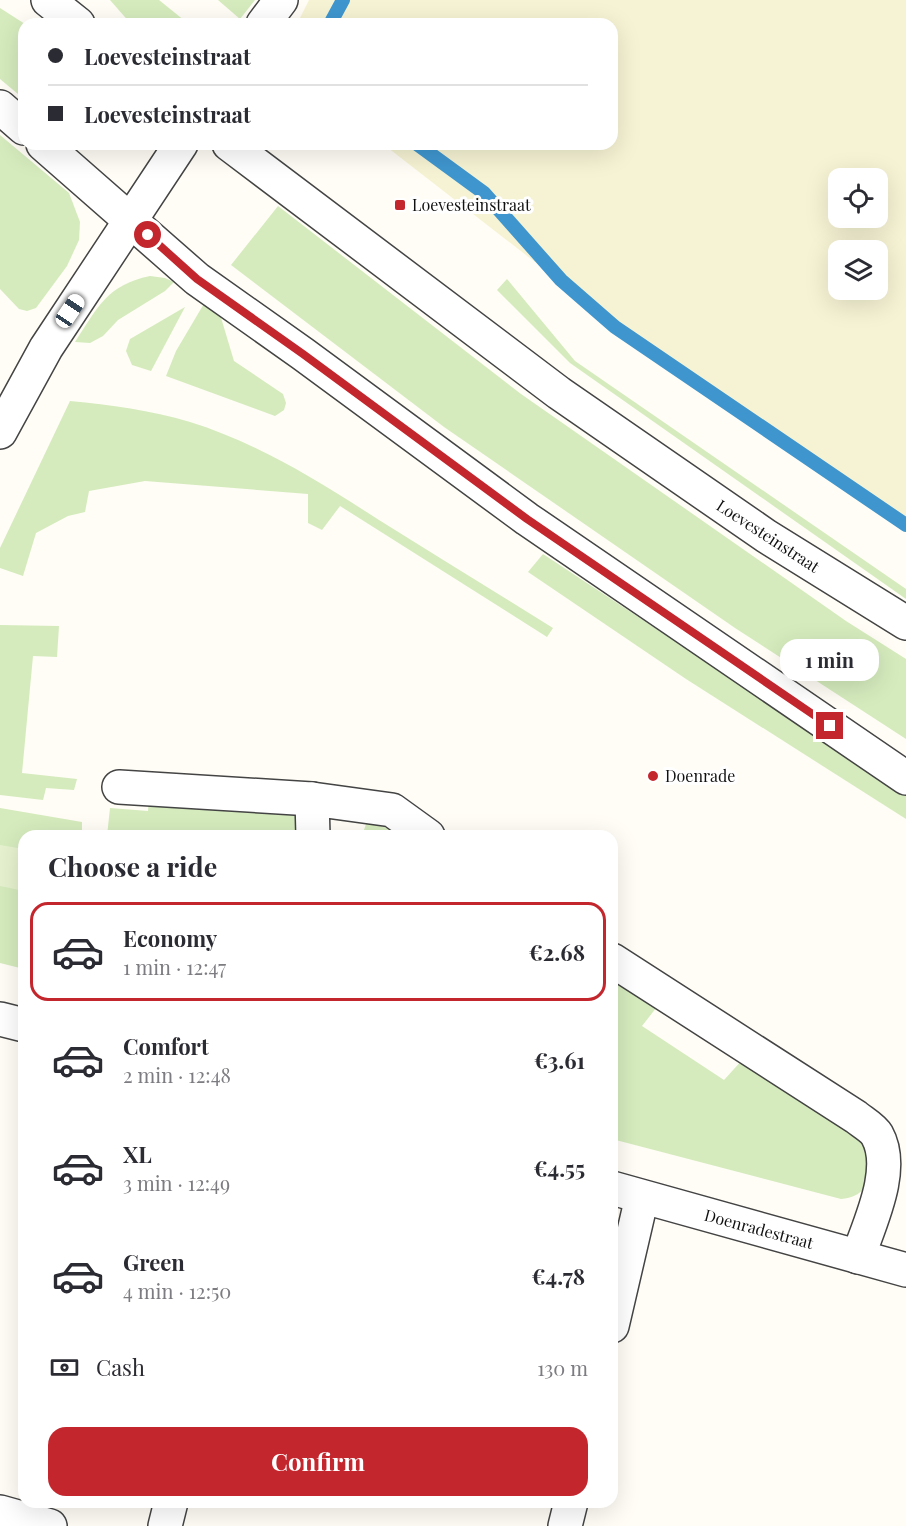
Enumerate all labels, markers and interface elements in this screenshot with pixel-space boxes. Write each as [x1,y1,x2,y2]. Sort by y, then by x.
text: Loevesteinstraat [84,41,251,71]
text: Loevesteinstraat [84,99,251,129]
map controls [828,168,888,300]
button: locate [828,168,888,228]
place label: Loevesteinstraat [412,194,531,215]
marker: Loevesteinstraat [393,198,407,212]
route start [134,221,161,248]
button: layers [828,240,888,300]
car [52,291,88,331]
street label: Loevesteinstraat [713,494,824,577]
callout: 1 min [780,639,880,681]
text: 1 min [805,646,854,673]
route end [816,712,843,739]
place label: Doenrade [665,765,735,786]
marker: Doenrade [646,769,660,783]
text: Choose a ride [48,848,217,884]
text: Economy [123,923,217,953]
icon: car [51,925,105,979]
text: €2.68 [529,937,585,967]
text: 1 min · 12:47 [123,953,226,980]
text: Comfort [123,1031,209,1061]
icon: car [51,1033,105,1087]
text: €3.61 [534,1045,585,1075]
text: 2 min · 12:48 [123,1061,231,1088]
text: XL [123,1139,152,1169]
icon: car [51,1141,105,1195]
text: €4.55 [533,1153,585,1183]
text: 3 min · 12:49 [123,1169,230,1196]
street label: Doenradestraat [702,1204,816,1253]
text: Green [123,1247,185,1277]
icon: car [51,1249,105,1303]
text: €4.78 [531,1261,585,1291]
text: 4 min · 12:50 [123,1277,231,1304]
icon: cash [48,1351,81,1384]
text: Cash [96,1352,145,1382]
text: 130 m [537,1354,588,1381]
button: Confirm [48,1427,588,1496]

